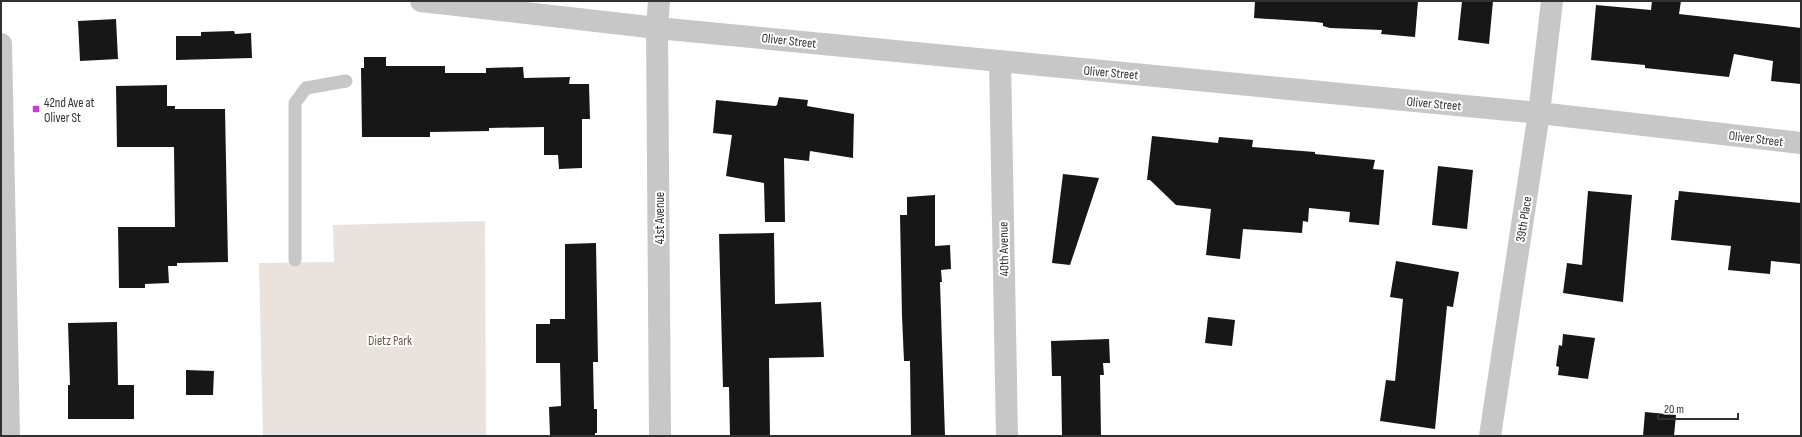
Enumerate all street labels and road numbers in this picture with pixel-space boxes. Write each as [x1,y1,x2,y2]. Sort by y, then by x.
street label: Oliver Street [761,30,817,52]
street label: Oliver Street [1083,63,1139,83]
street label: Oliver Street [1406,94,1462,114]
street label: Oliver Street [1728,128,1784,150]
street label: 41st Avenue [652,192,668,244]
street label: 39th Place [1512,195,1536,243]
street label: 40th Avenue [996,222,1012,276]

